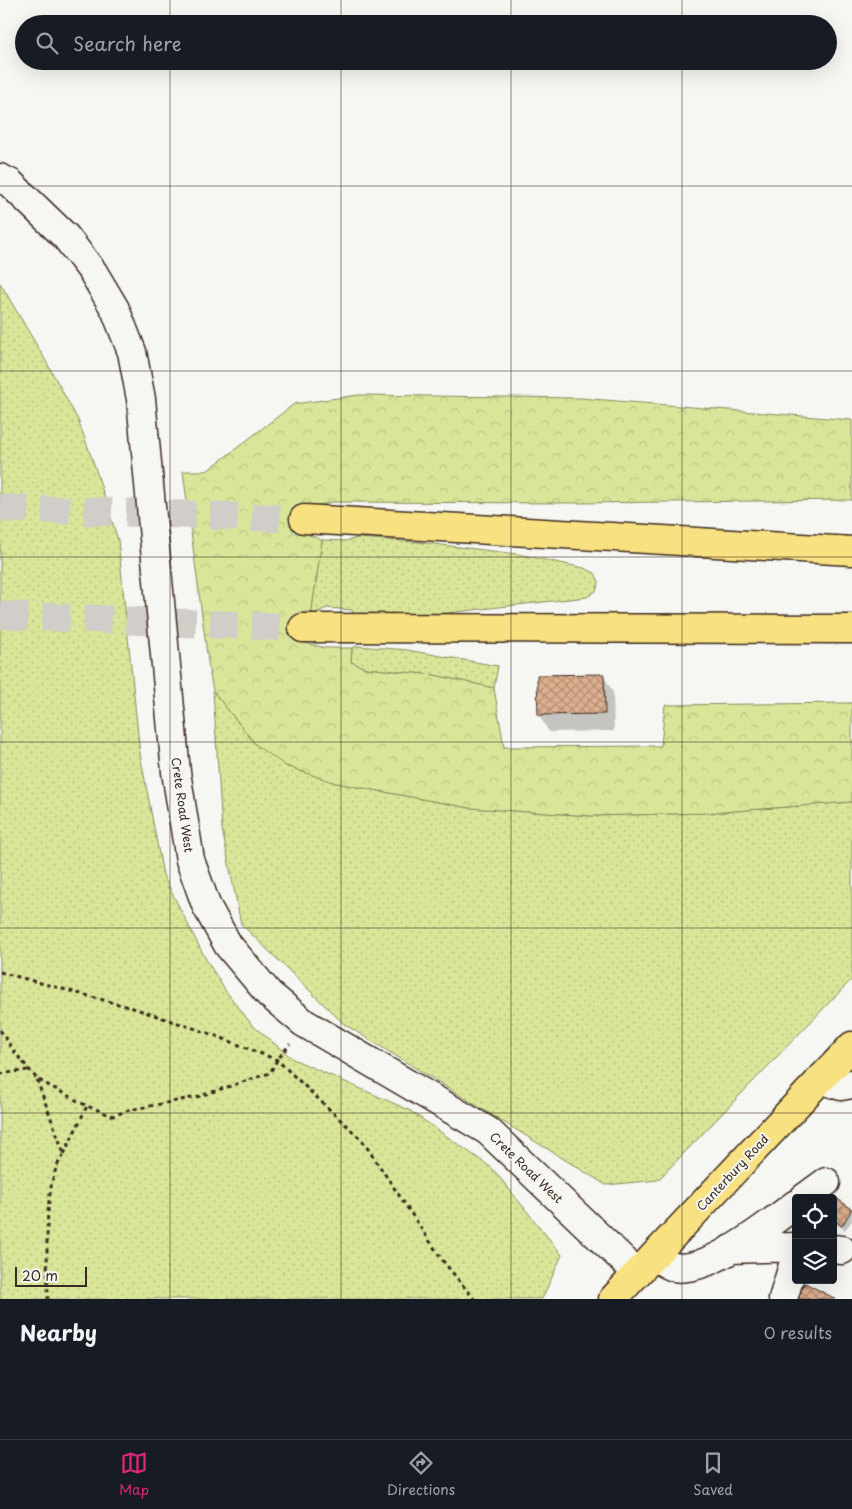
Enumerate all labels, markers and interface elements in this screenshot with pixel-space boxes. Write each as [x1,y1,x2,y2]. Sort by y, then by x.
search box [15,15,837,70]
icon: search [33,29,61,57]
text: Search here [73,29,182,57]
street label: Crete Road West [167,756,199,854]
street label: Crete Road West [486,1128,568,1207]
street label: Canterbury Road [692,1130,772,1215]
map controls [792,1194,837,1284]
button: locate [792,1194,837,1239]
button: layers [792,1239,837,1284]
scale bar [15,1264,88,1287]
text: 20 m [22,1265,58,1286]
text: Nearby [20,1316,97,1348]
text: 0 results [764,1320,832,1344]
tab: Map [119,1449,149,1500]
tab: Directions [387,1449,455,1500]
tab: Saved [693,1449,733,1500]

